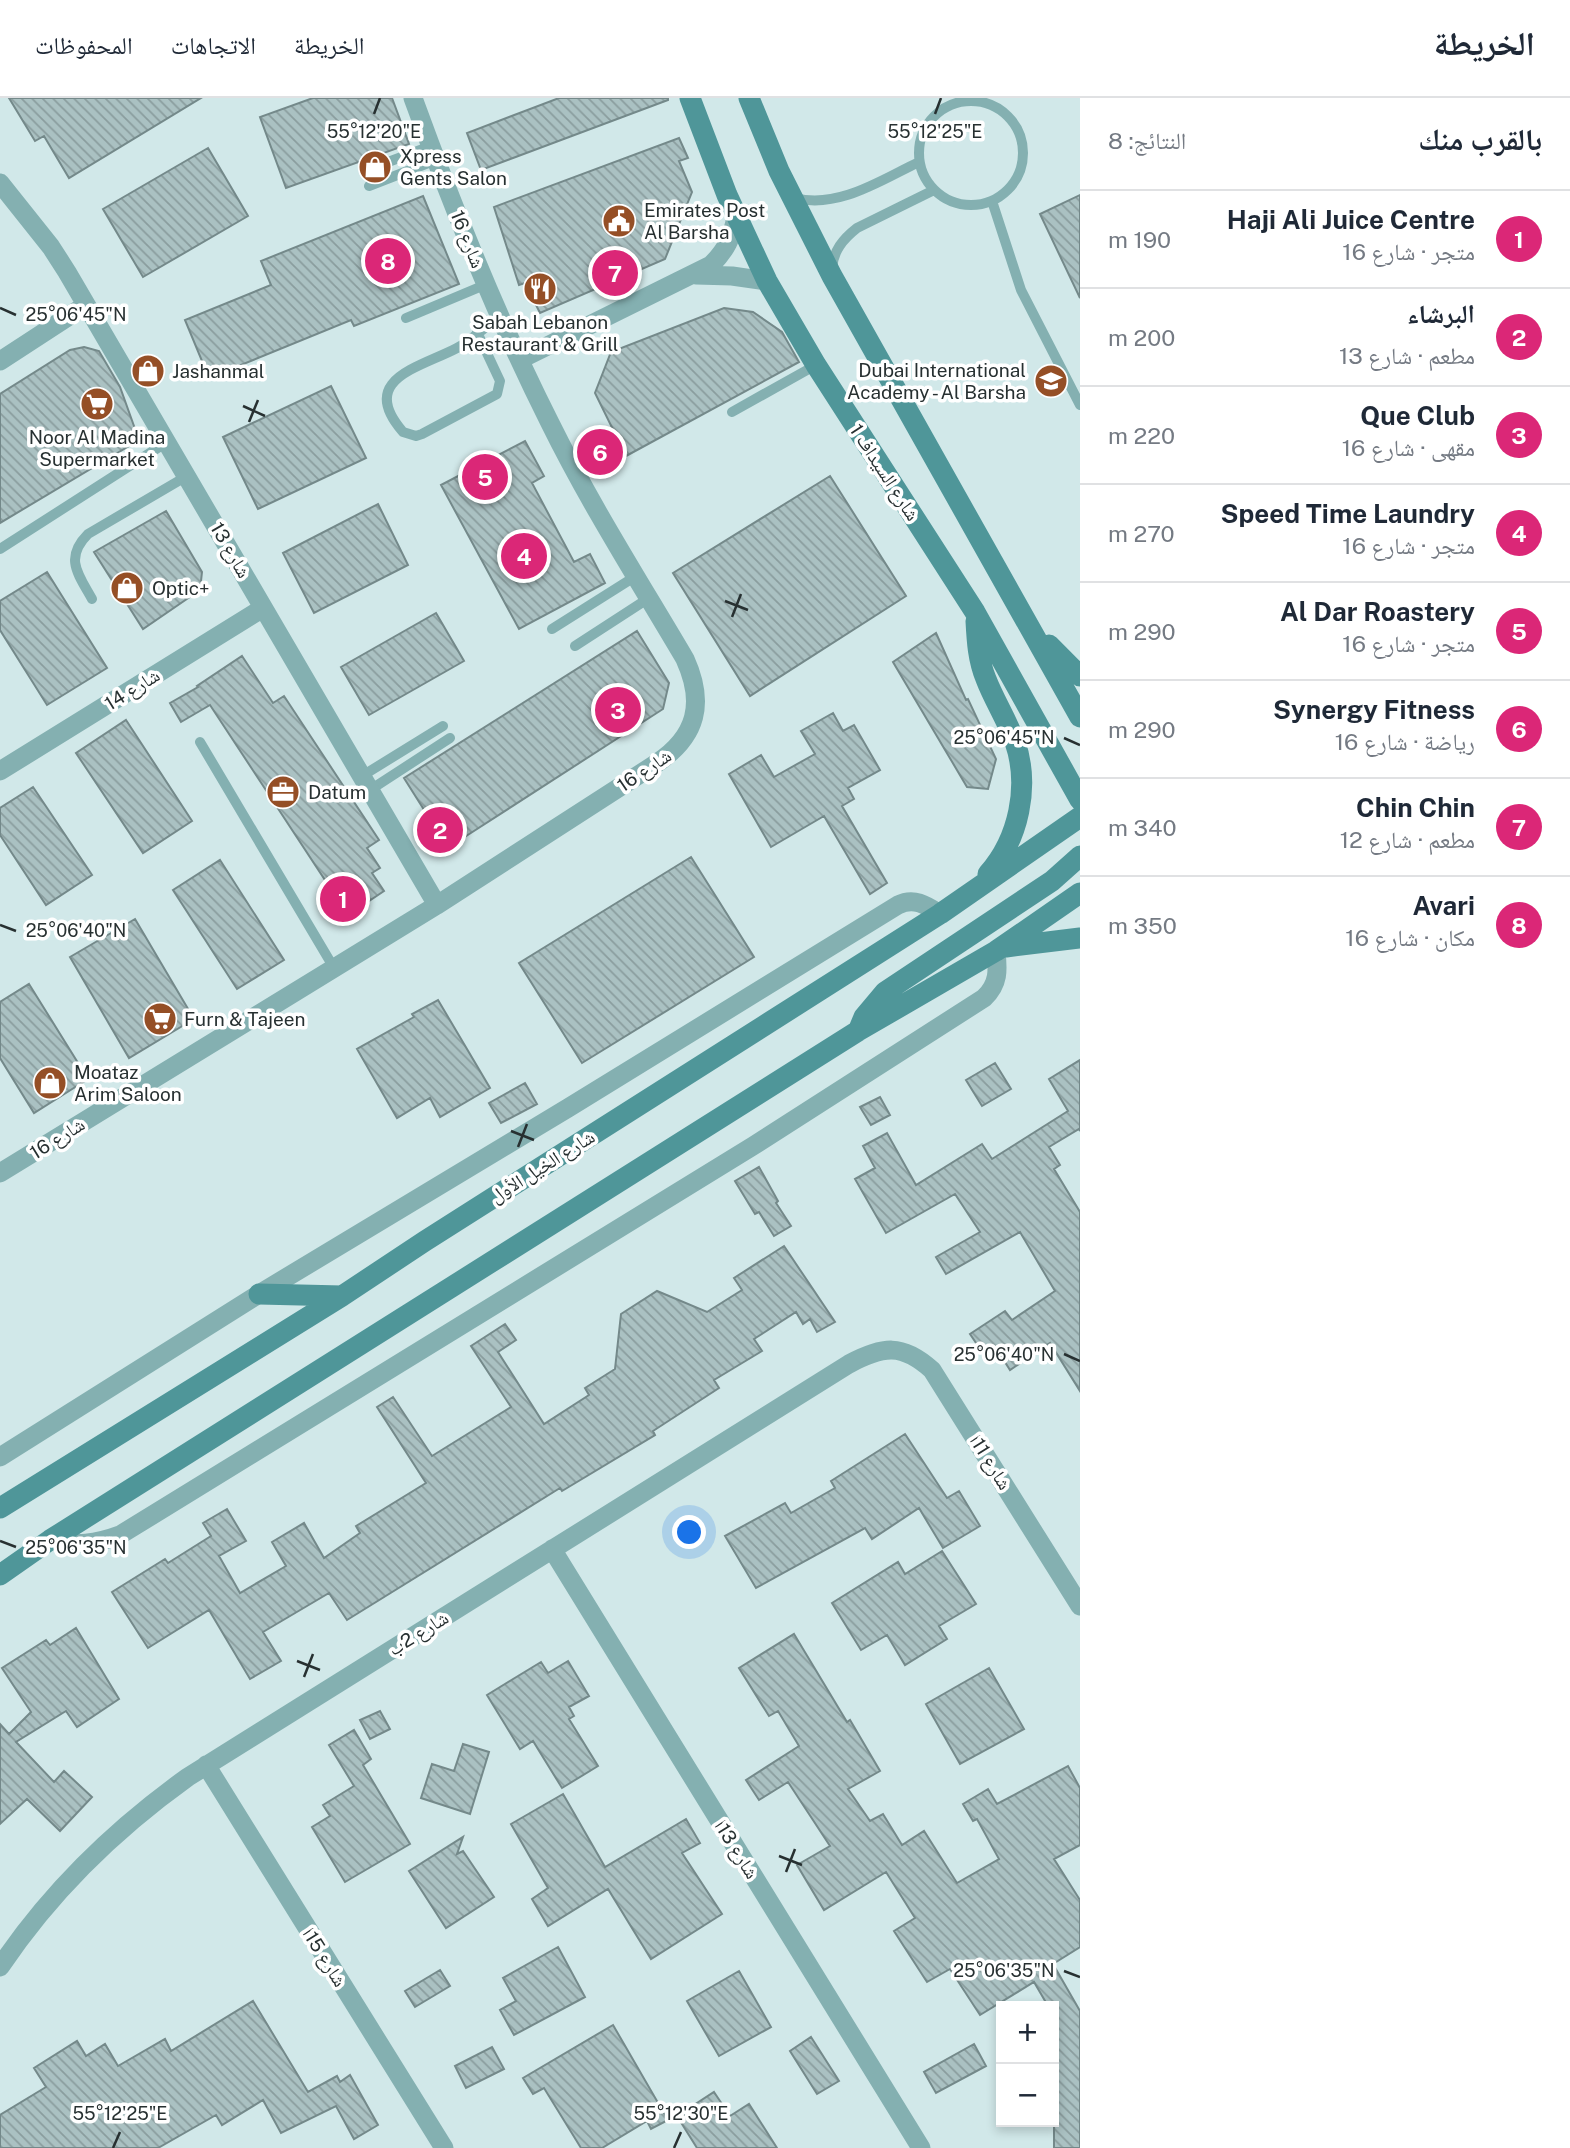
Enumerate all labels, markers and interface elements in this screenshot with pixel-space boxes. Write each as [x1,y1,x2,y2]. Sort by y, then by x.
text: الخريطة [1434,24,1535,62]
text: المحفوظات [35,31,133,59]
text: الاتجاهات [171,31,256,59]
text: الخريطة [294,31,365,59]
text: 55°12'20"E [327,121,421,142]
text: 55°12'25"E [888,121,983,142]
text: بالقرب منك [1418,121,1542,157]
text: النتائج: 8 [1108,127,1186,154]
place label: Xpress Gents Salon [400,145,507,189]
shop icon: Xpress Gents Salon [356,148,394,186]
place label: Emirates Post Al Barsha [644,199,765,243]
public building icon: Emirates Post Al Barsha [600,202,638,240]
text: Haji Ali Juice Centre [1227,204,1475,235]
street label: شارع 16 [446,207,489,271]
text: 190 m [1108,226,1171,253]
text: 1 [1514,226,1524,253]
pin: 8 [365,235,411,287]
text: متجر · شارع 16 [1342,238,1475,265]
pin: 7 [592,247,638,299]
restaurant icon: Sabah Lebanon Restaurant & Grill [521,270,559,308]
text: البرشاء [1407,298,1475,329]
text: 25°06'45"N [25,304,127,325]
place label: Sabah Lebanon Restaurant & Grill [461,311,619,355]
text: 200 m [1108,324,1175,351]
text: 2 [1512,324,1526,351]
text: مطعم · شارع 13 [1339,342,1475,369]
shop icon: Jashanmal [129,352,167,390]
place label: Dubai International Academy - Al Barsha [847,359,1026,403]
place label: Jashanmal [172,360,264,382]
school or university icon: Dubai International Academy - Al Barsha [1032,362,1070,400]
supermarket icon: Noor Al Madina Supermarket [78,385,116,423]
text: Que Club [1360,400,1475,431]
street label: شارع السيداف 1 [845,420,924,525]
text: 220 m [1108,422,1175,449]
text: 3 [1511,422,1527,449]
place label: Noor Al Madina Supermarket [29,426,165,470]
pin: 6 [577,426,623,478]
text: مقهى · شارع 16 [1342,434,1475,461]
pin: 5 [462,451,508,503]
text: Speed Time Laundry [1220,498,1475,529]
street label: شارع 13 [205,518,256,582]
text: 270 m [1108,520,1175,547]
text: 4 [1511,520,1527,547]
pin: 4 [501,530,547,582]
text: متجر · شارع 16 [1342,532,1475,559]
shop icon: Optic+ [108,569,146,607]
place label: Optic+ [152,577,210,599]
text: Al Dar Roastery [1280,596,1475,627]
text: 290 m [1108,618,1176,645]
text: 5 [1511,618,1527,645]
text: متجر · شارع 16 [1342,630,1475,657]
street label: شارع 14 [101,664,164,715]
pin: 3 [595,684,641,736]
text: Synergy Fitness [1273,694,1475,725]
text: 290 m [1108,716,1176,743]
text: 6 [1511,716,1527,743]
text: 25°06'45"N [953,727,1055,748]
text: رياضة · شارع 16 [1335,728,1475,755]
street label: شارع 16 [613,744,676,797]
office icon: Datum [264,773,302,811]
place label: Datum [308,781,366,803]
text: Chin Chin [1356,792,1475,823]
pin: 2 [417,804,463,856]
text: 340 m [1108,814,1176,841]
text: 7 [1512,814,1526,841]
text: مطعم · شارع 12 [1340,826,1475,853]
pin: 1 [320,873,366,925]
text: Avari [1413,890,1475,921]
text: 350 m [1108,912,1177,939]
text: 8 [1511,912,1527,939]
text: 25°06'40"N [26,920,126,941]
text: مكان · شارع 16 [1345,924,1475,951]
supermarket icon: Furn & Tajeen [141,1000,179,1038]
place label: Furn & Tajeen [184,1008,305,1030]
place label: Moataz Arim Saloon [74,1061,182,1105]
shop icon: Moataz Arim Saloon [31,1064,69,1102]
street label: شارع 16 [26,1113,89,1164]
street label: شارع الخيل الأول [486,1125,599,1208]
text: 25°06'40"N [954,1344,1054,1365]
street label: شارع 11ا [965,1430,1016,1494]
your location [672,1515,706,1549]
text: 25°06'35"N [25,1537,127,1558]
street label: شارع 2ب [384,1606,453,1661]
street label: شارع 13ا [710,1816,764,1883]
street label: شارع 15ا [298,1924,352,1991]
text: 25°06'35"N [953,1960,1055,1981]
map controls [996,2001,1059,2127]
button: + [996,2001,1059,2064]
button: − [996,2064,1059,2127]
text: 55°12'25"E [73,2103,168,2124]
text: 55°12'30"E [634,2103,728,2124]

